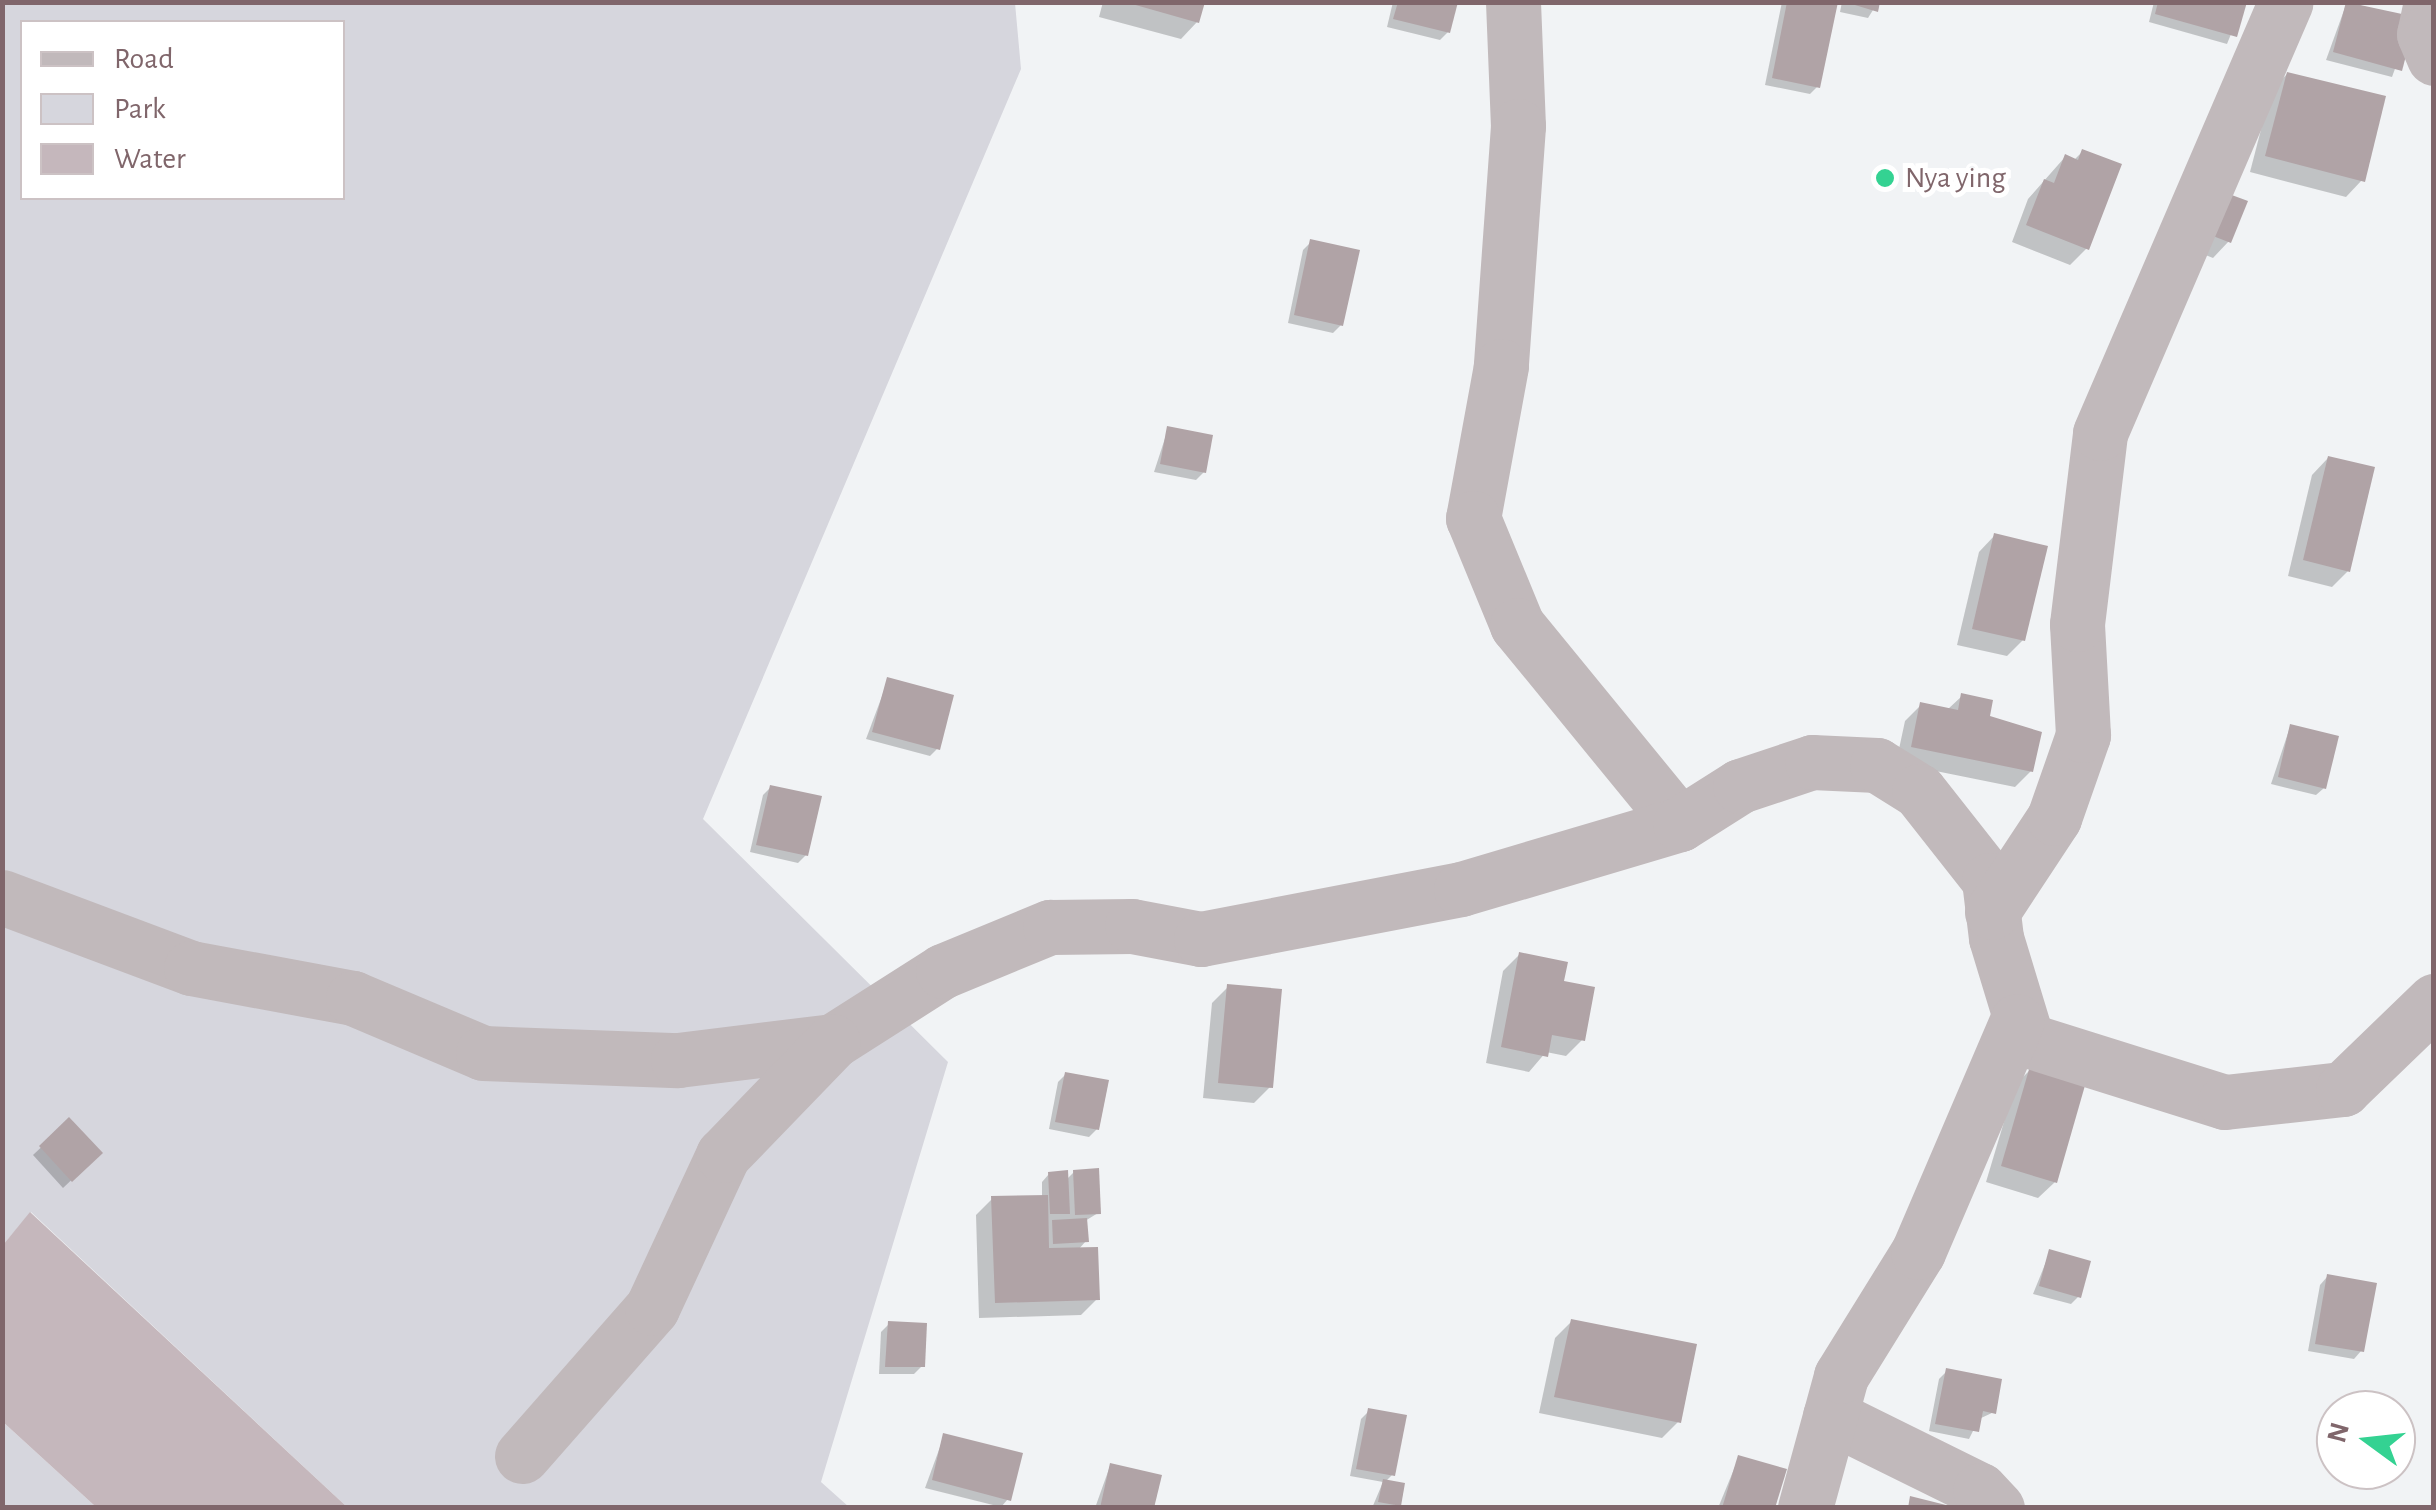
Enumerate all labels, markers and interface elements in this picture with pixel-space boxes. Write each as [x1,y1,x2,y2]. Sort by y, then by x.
legend [20,20,345,200]
text: Road [114,44,174,74]
text: Park [114,94,166,124]
text: Water [114,144,186,174]
place label: Nya ying [1905,160,2006,196]
marker: Nya ying [1874,167,1896,189]
north arrow [2316,1390,2416,1490]
text: N [2323,1420,2355,1446]

